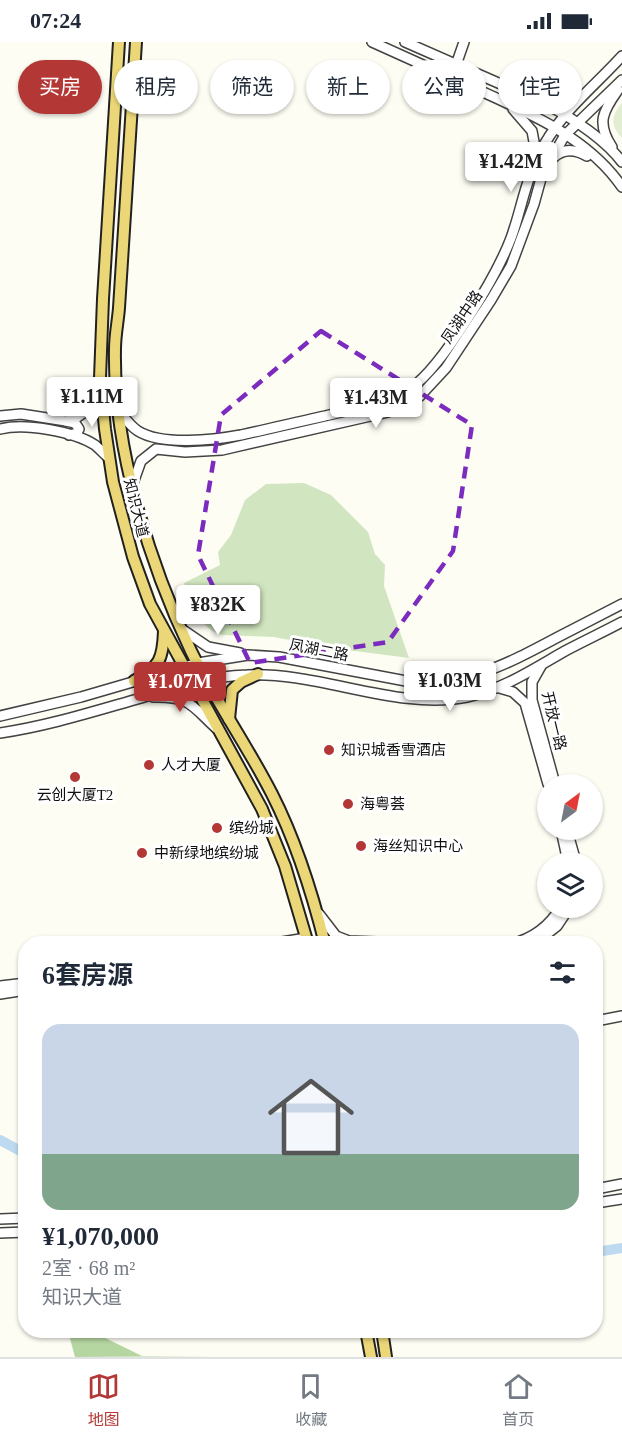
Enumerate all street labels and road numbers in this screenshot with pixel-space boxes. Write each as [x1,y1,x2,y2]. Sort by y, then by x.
street label: 凤湖中路 [439,288,485,346]
street label: 知识大道 [121,477,151,539]
street label: 凤湖二路 [288,636,350,664]
street label: 开放一路 [539,690,569,752]

